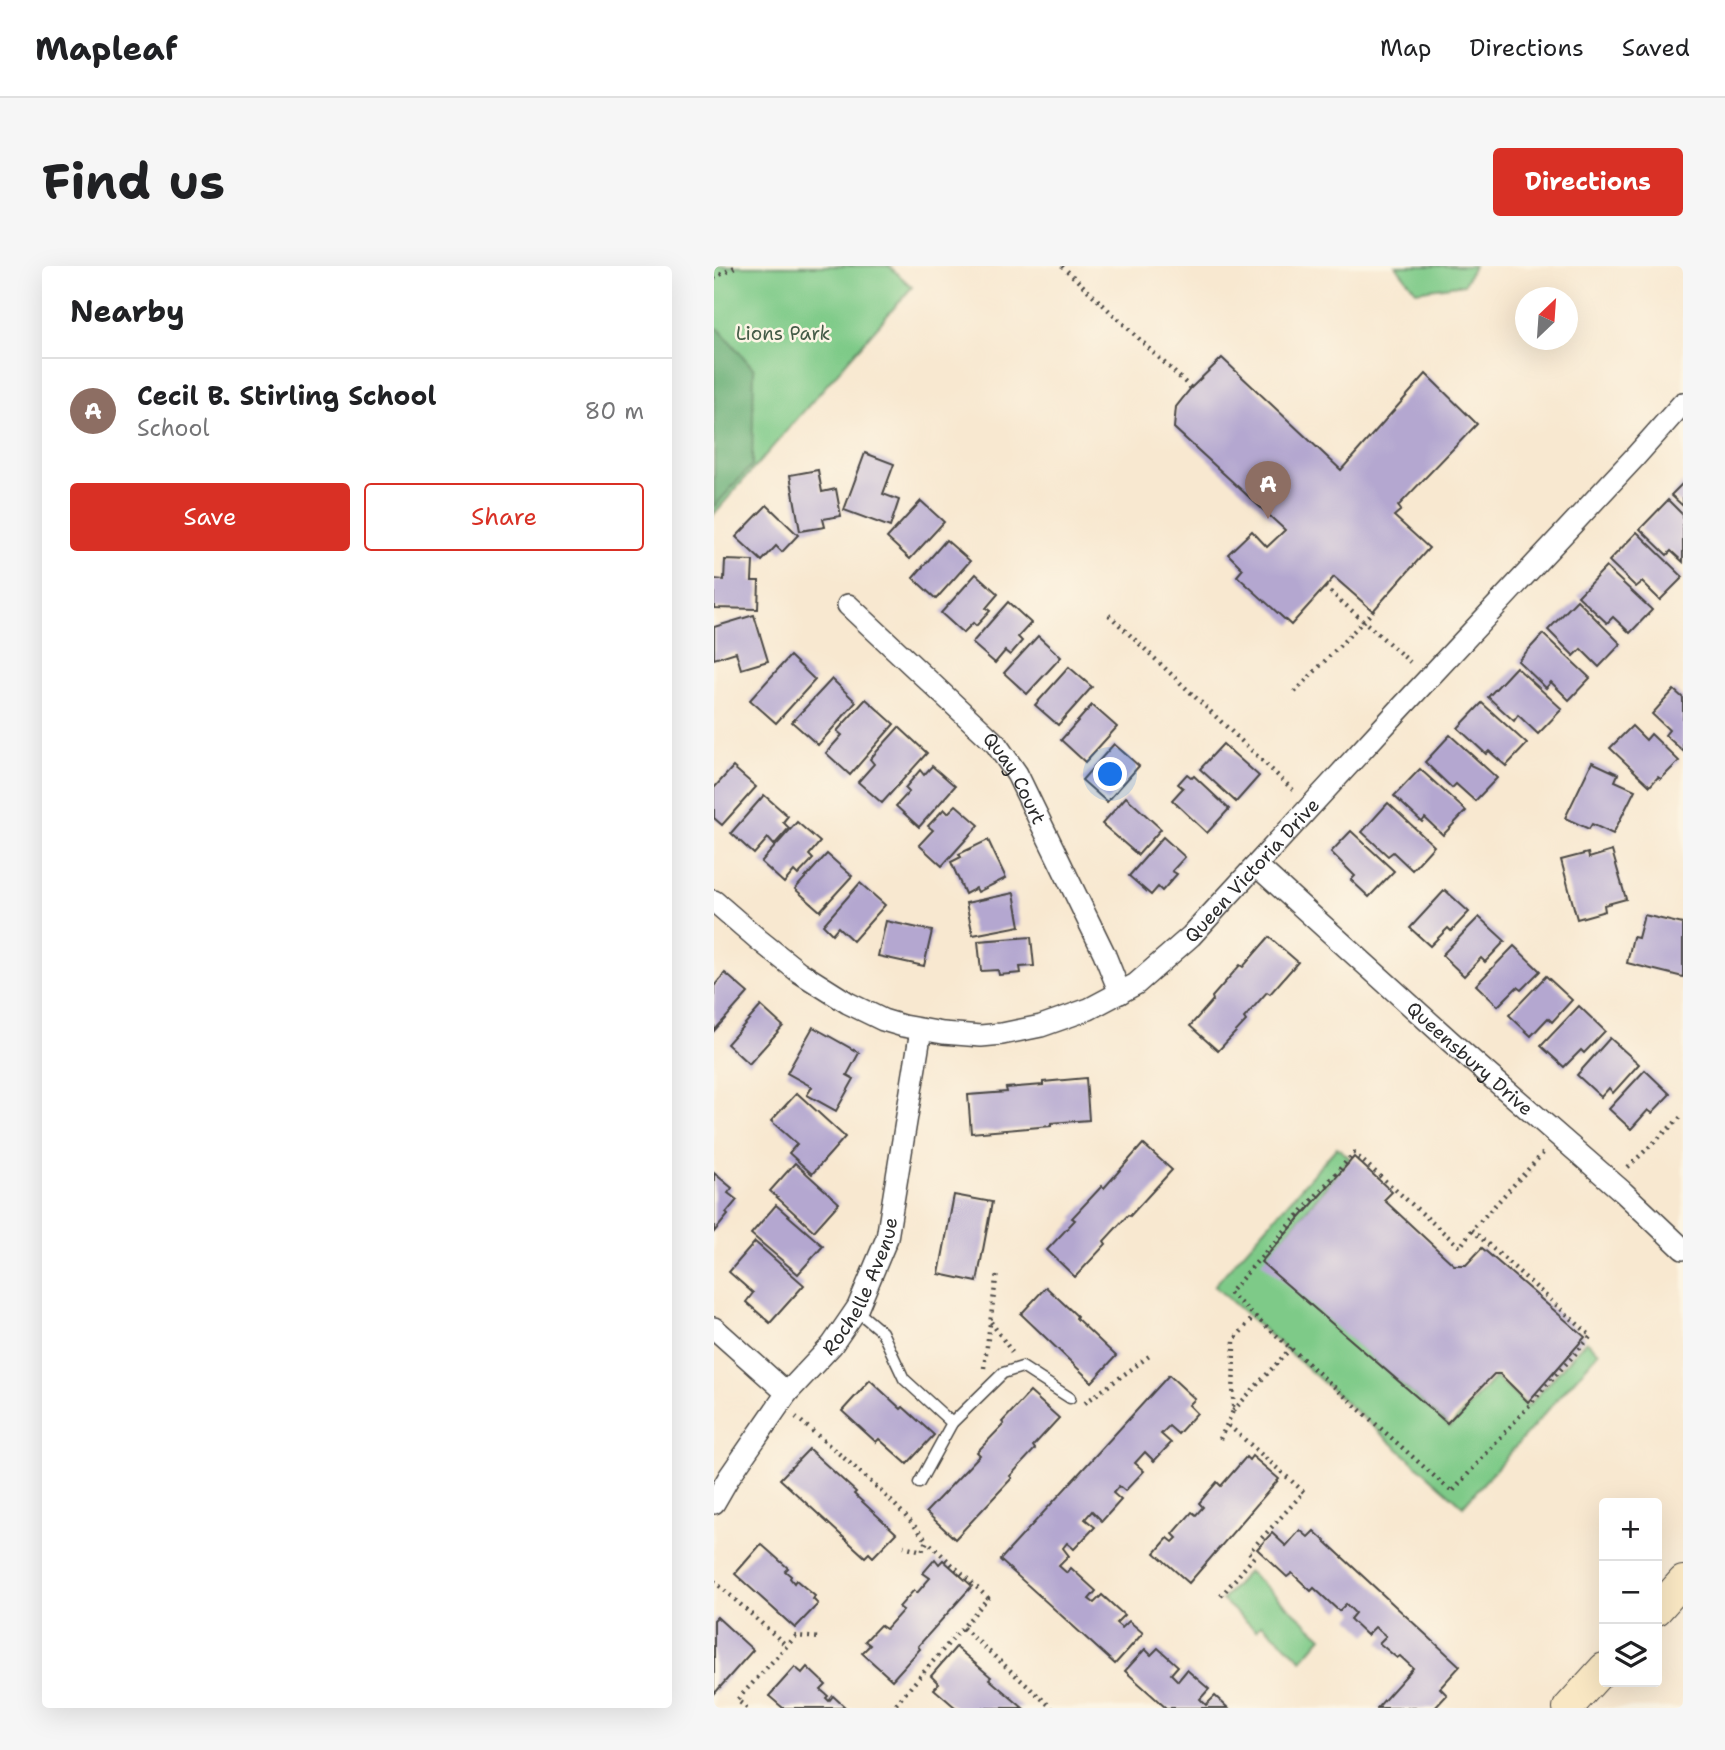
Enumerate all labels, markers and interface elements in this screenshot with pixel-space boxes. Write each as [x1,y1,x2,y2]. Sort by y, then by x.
text: Mapleaf [35,26,178,71]
text: Map [1380,32,1431,64]
text: Directions [1469,32,1584,64]
text: Saved [1622,32,1690,64]
button: Directions [1493,148,1683,216]
text: Find us [42,149,225,215]
north arrow [1515,287,1578,350]
text: Nearby [70,291,185,332]
park label: Lions Park [736,321,830,346]
text: Cecil B. Stirling School [137,378,436,413]
text: A [84,396,102,426]
text: 80 m [585,396,644,426]
text: School [137,413,209,443]
pin: A [1245,461,1291,519]
button: Save [70,483,350,551]
button: Share [364,483,644,551]
street label: Quay Court [978,726,1052,828]
your location [1093,757,1127,791]
street label: Queen Victoria Drive [1179,792,1325,948]
street label: Queensbury Drive [1402,995,1539,1121]
street label: Rochelle Avenue [816,1216,903,1360]
map controls [1599,1498,1662,1687]
button: + [1599,1498,1662,1561]
button: − [1599,1561,1662,1624]
button: layers [1599,1624,1662,1687]

